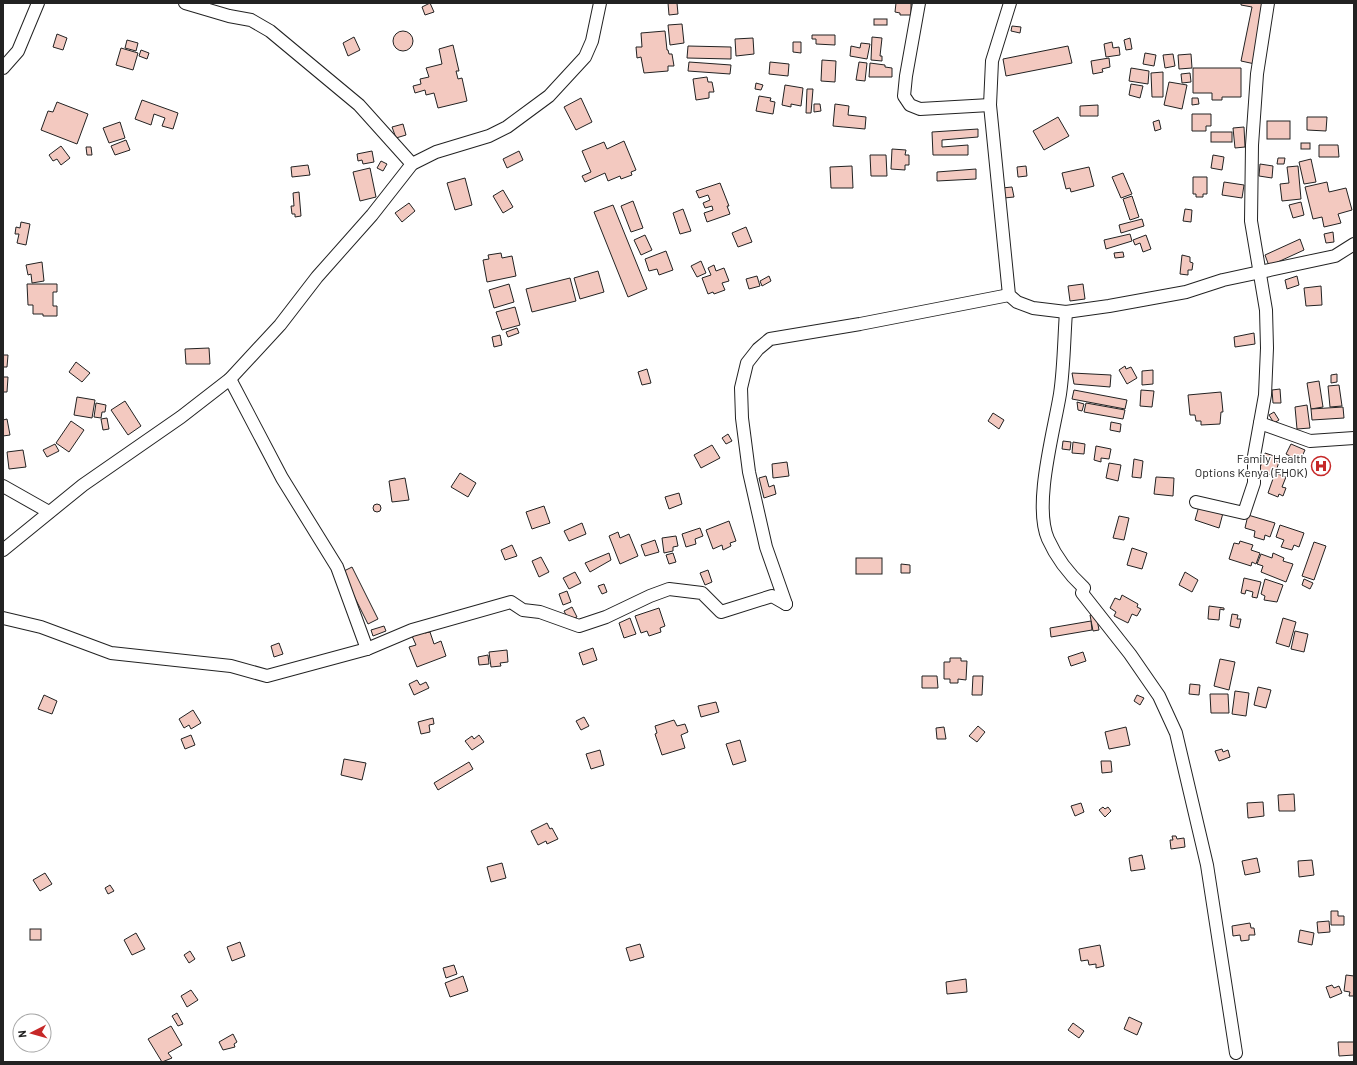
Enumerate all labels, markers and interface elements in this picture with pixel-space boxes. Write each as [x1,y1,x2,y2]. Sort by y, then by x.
place label: Family Health Options Kenya (FHOK) [1195,451,1308,479]
hospital icon: Family Health Options Kenya (FHOK) [1310,455,1332,477]
north arrow [12,1013,52,1053]
text: N [15,1030,28,1038]

